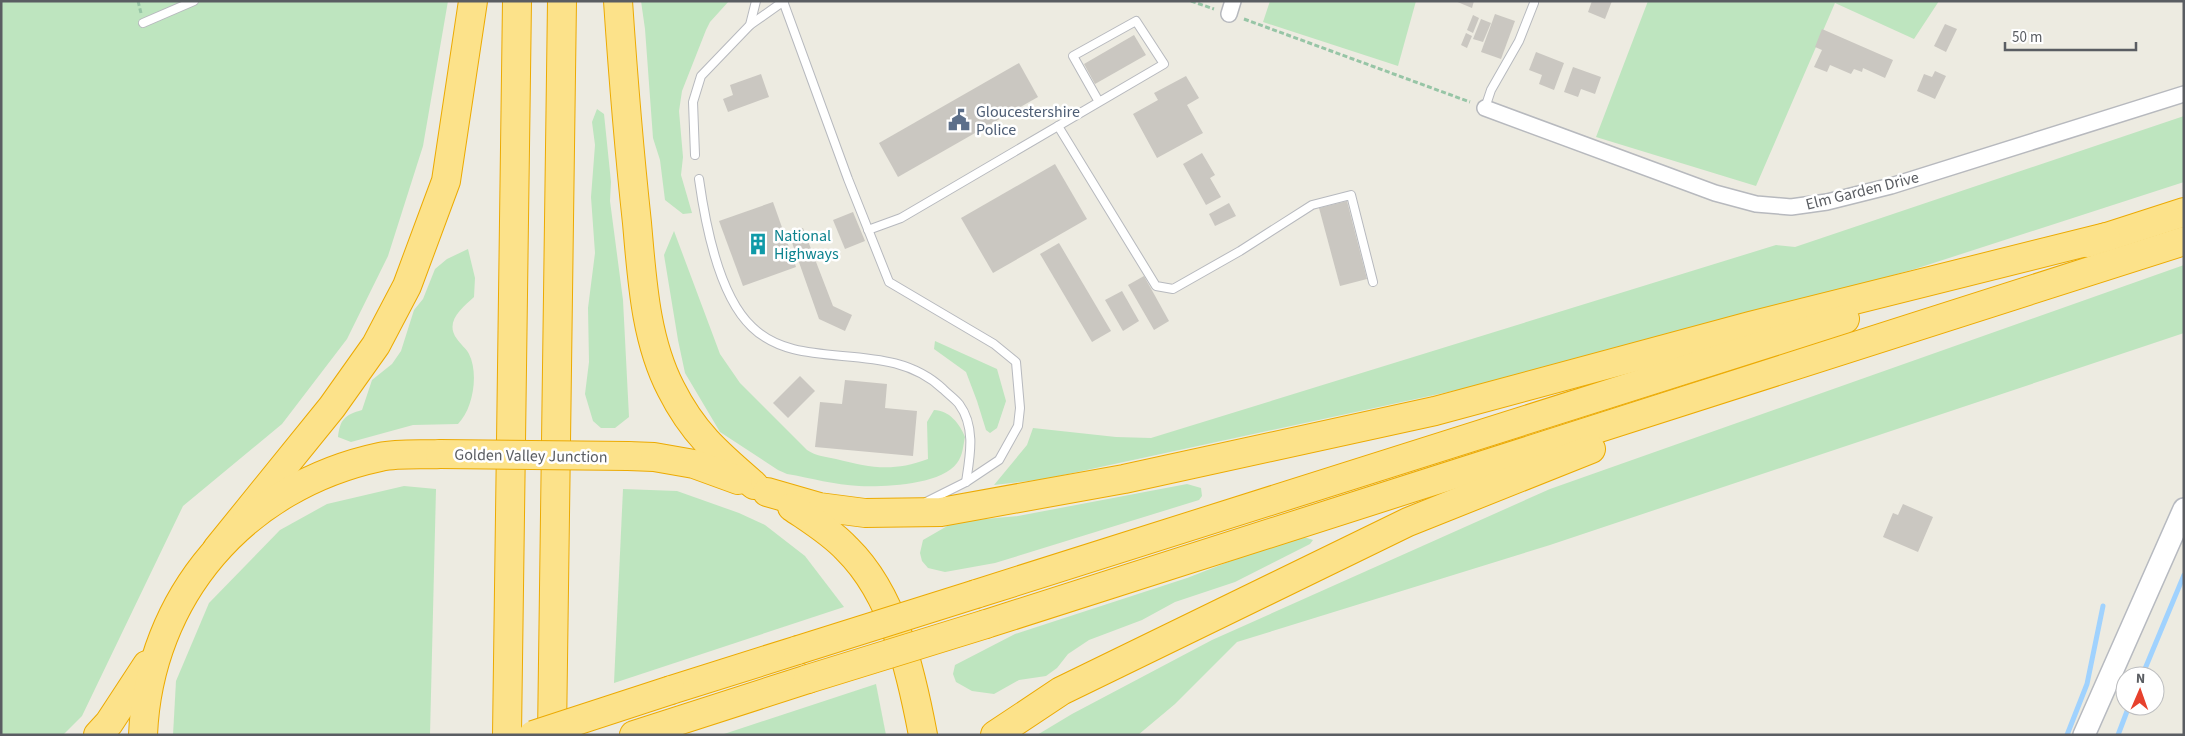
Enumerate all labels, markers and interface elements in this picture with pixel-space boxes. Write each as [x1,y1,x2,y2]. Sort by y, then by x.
scale bar [2005,20,2136,52]
text: 50 m [2012,27,2042,48]
place label: Gloucestershire Police [976,101,1080,141]
public building icon: Gloucestershire Police [946,107,972,133]
street label: Elm Garden Drive [1803,166,1921,216]
place label: National Highways [774,225,839,265]
building icon: National Highways [745,231,771,257]
street label: Golden Valley Junction [454,444,608,468]
north arrow [2115,666,2165,716]
text: N [2135,669,2145,689]

